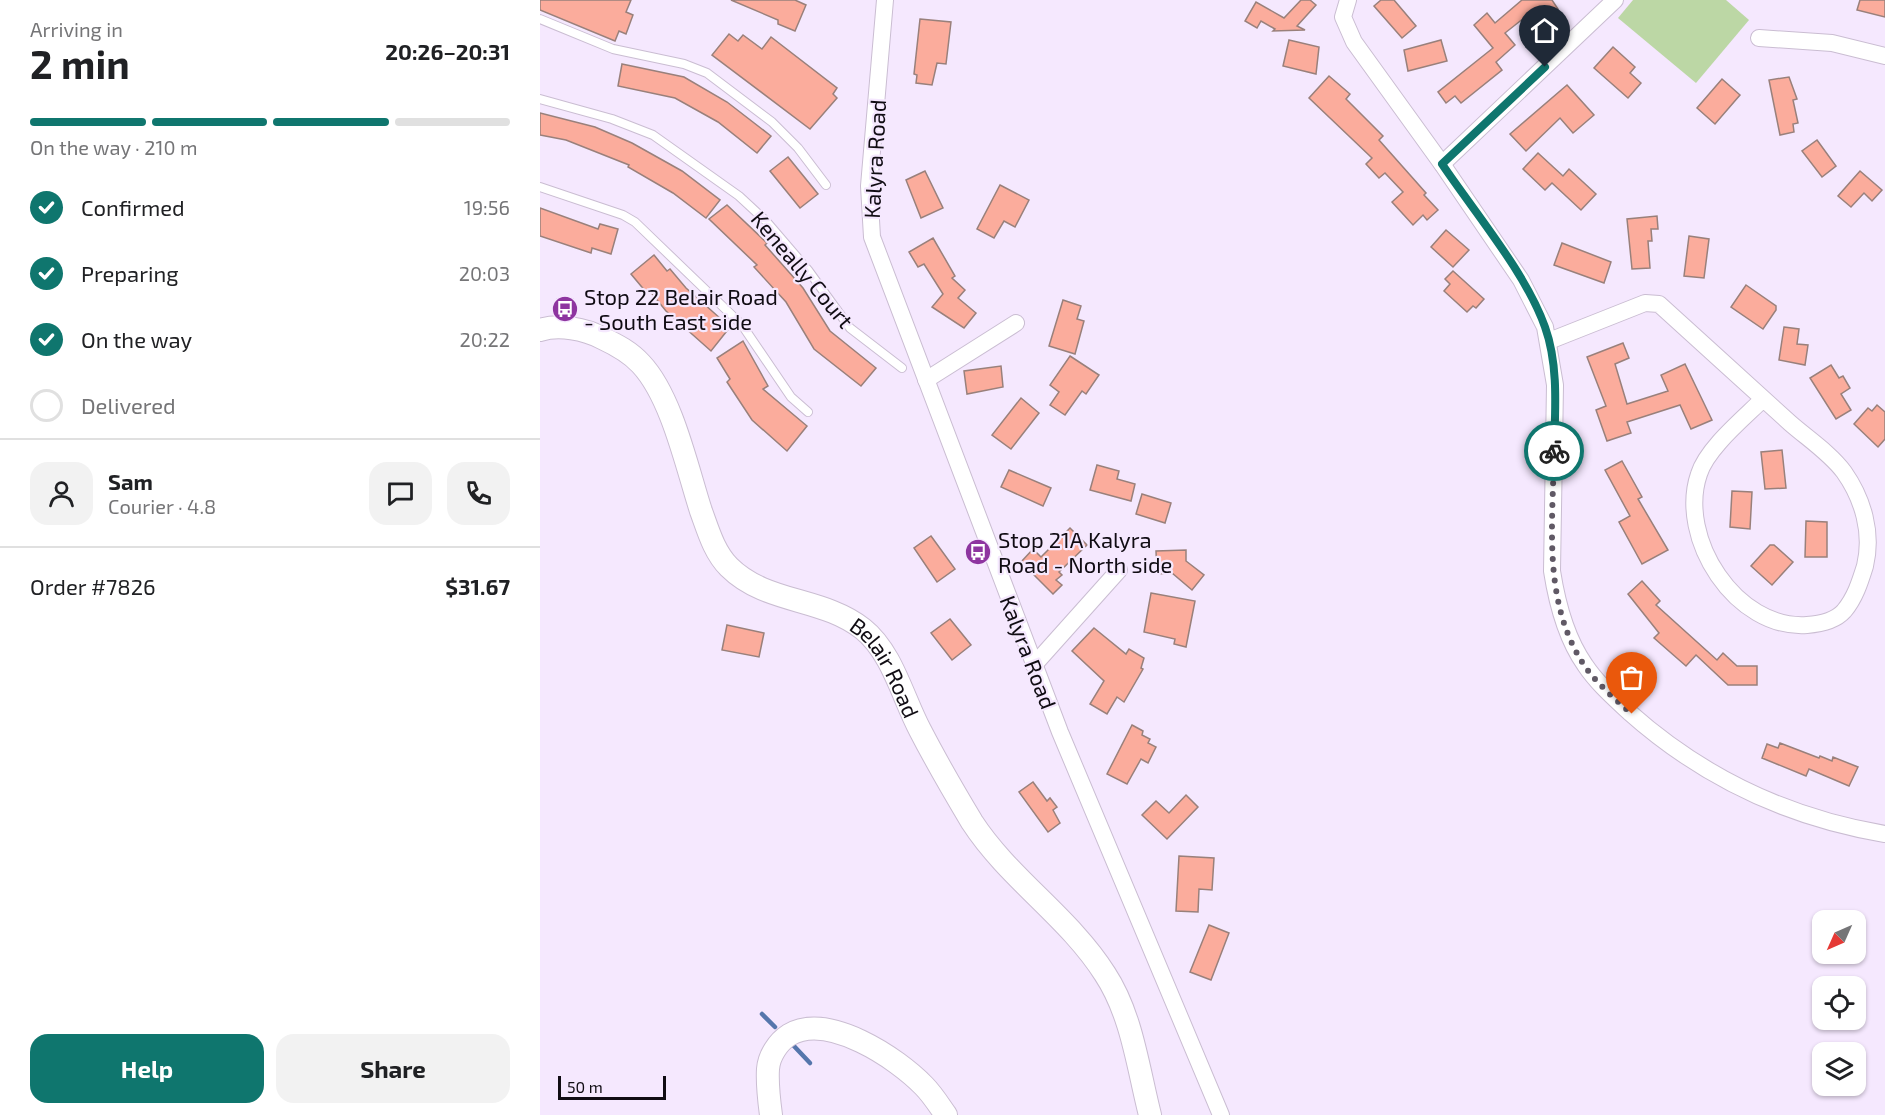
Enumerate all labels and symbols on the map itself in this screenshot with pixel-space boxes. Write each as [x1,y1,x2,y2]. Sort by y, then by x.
pin [1519,5,1570,67]
street label: Kalyra Road [858,99,890,219]
street label: Keneally Court [747,205,859,333]
place label: Stop 22 Belair Road - South East side [584,283,778,334]
bus stop icon: Stop 22 Belair Road - South East side [550,294,580,324]
courier [1524,421,1584,481]
place label: Stop 21A Kalyra Road - North side [998,526,1172,577]
bus stop icon: Stop 21A Kalyra Road - North side [963,537,993,567]
street label: Kalyra Road [995,592,1063,712]
street label: Belair Road [846,611,925,721]
pin [1606,652,1657,714]
north arrow [1812,910,1866,964]
scale bar [558,1073,666,1100]

